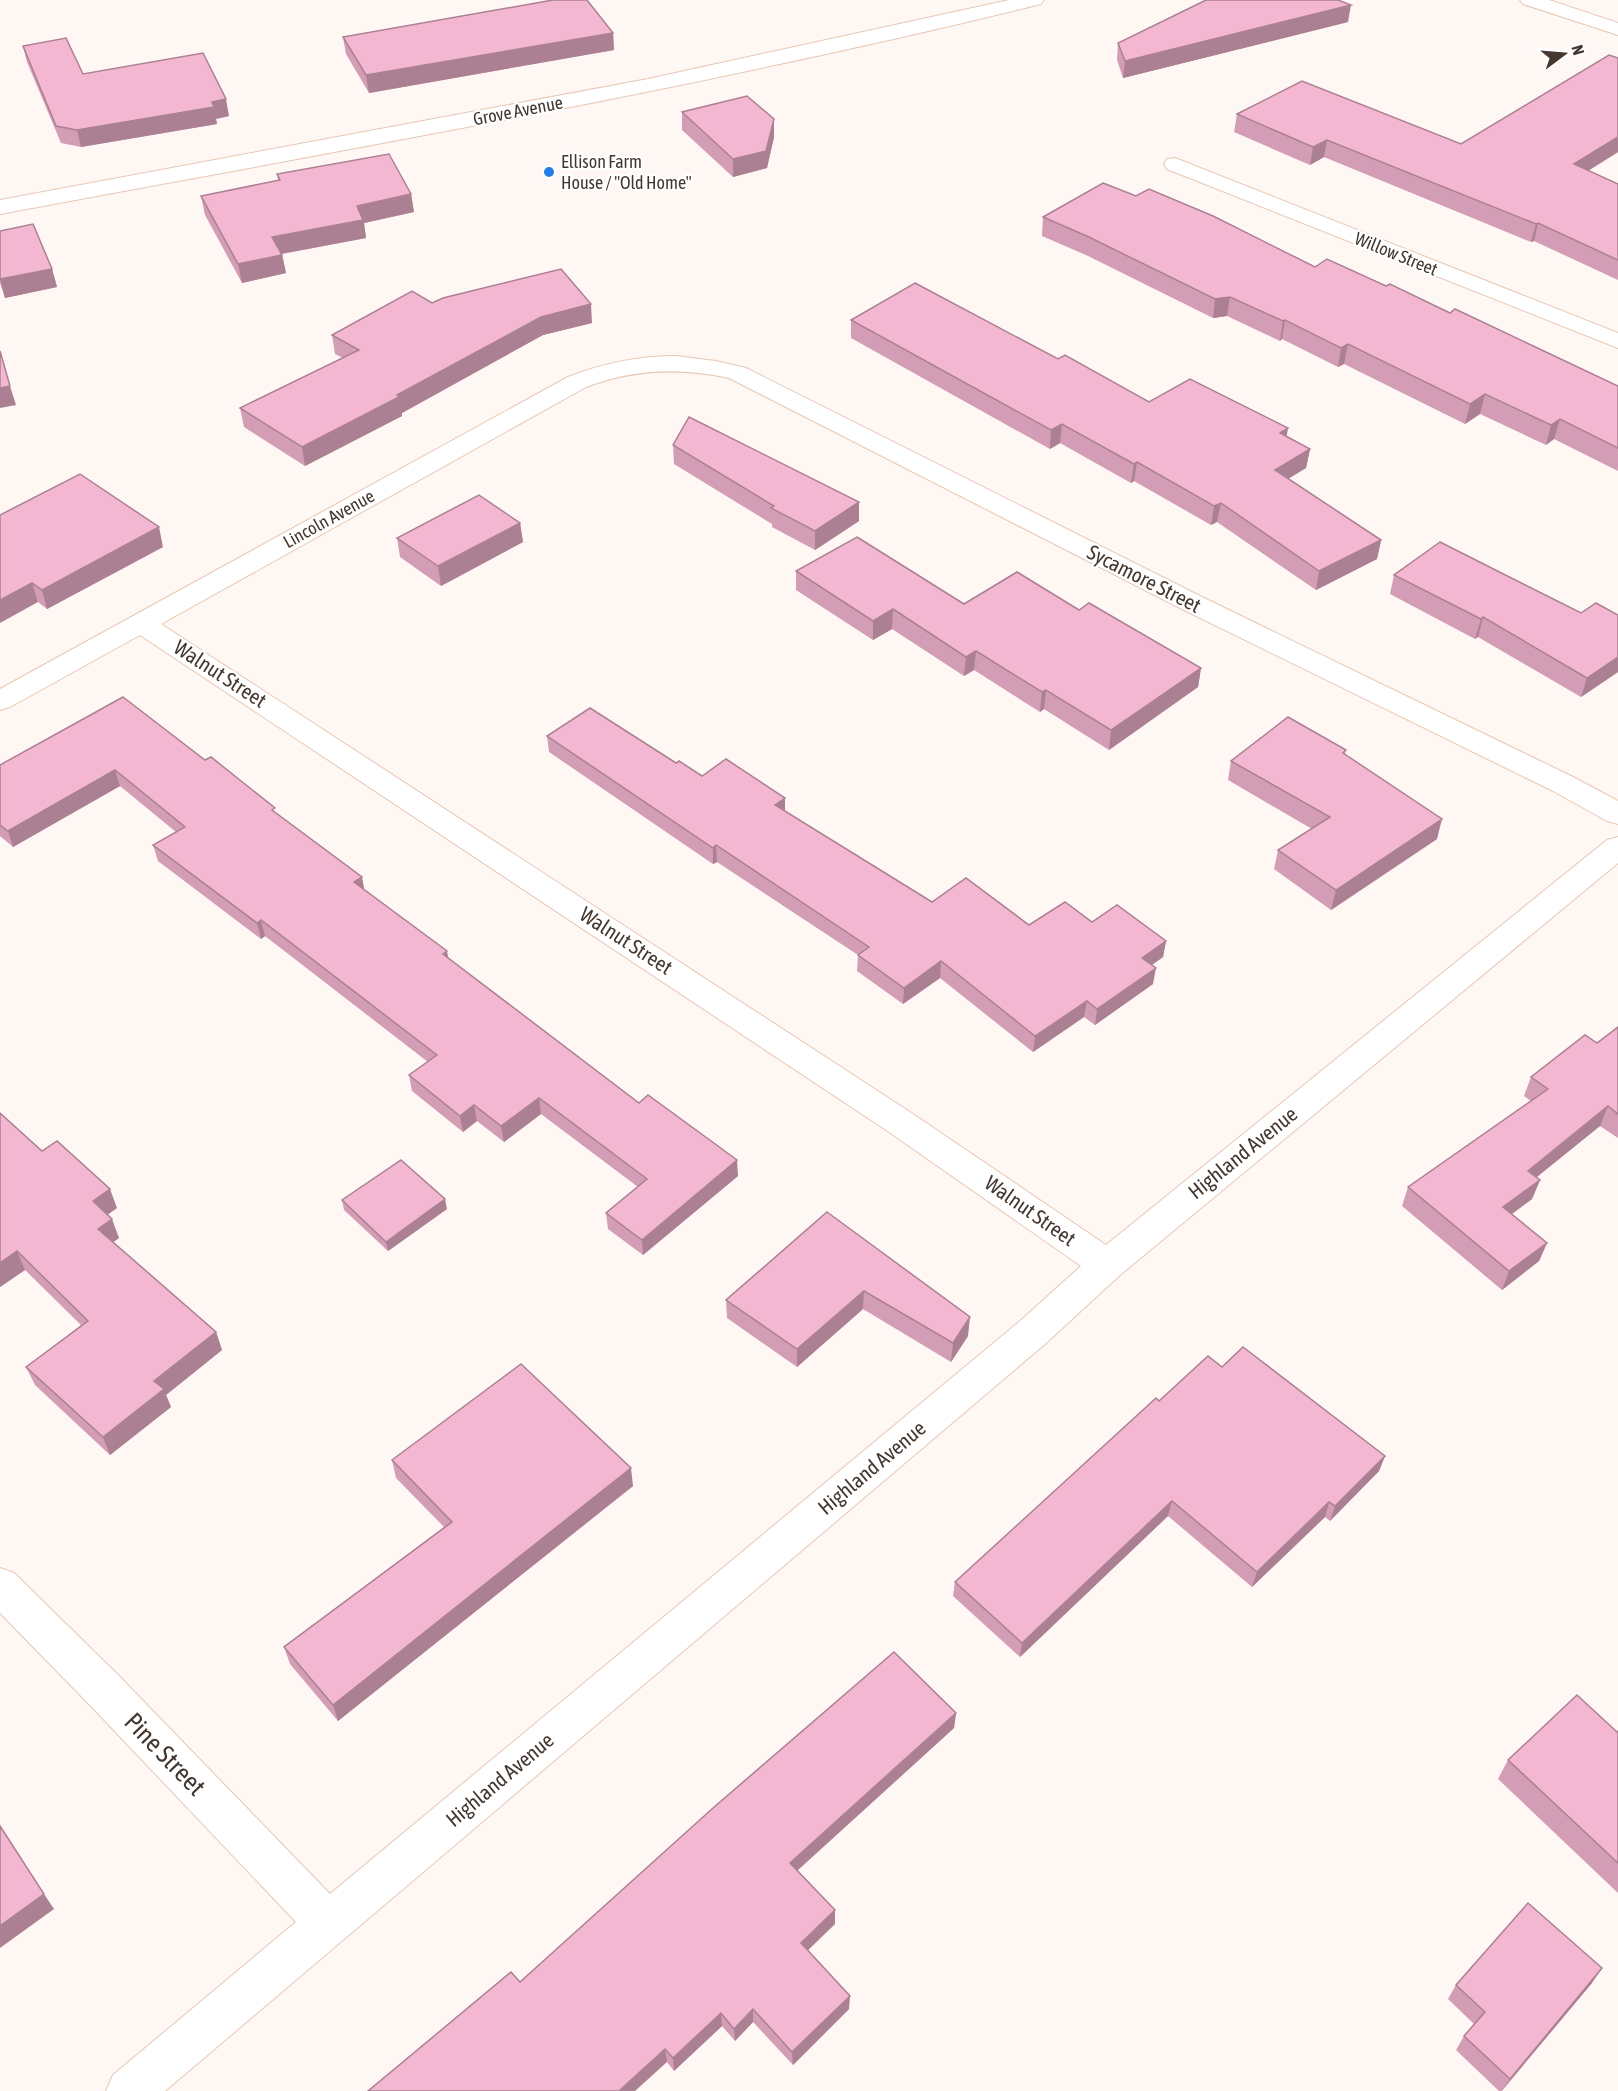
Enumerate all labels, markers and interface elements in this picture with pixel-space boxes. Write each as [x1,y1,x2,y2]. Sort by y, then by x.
north arrow [1534,24,1594,84]
text: N [1568,43,1588,57]
street label: Grove Avenue [471,92,564,129]
place label: Ellison Farm House / "Old Home" [561,151,692,193]
marker: Ellison Farm House / "Old Home" [542,165,556,179]
street label: Willow Street [1352,227,1441,280]
street label: Lincoln Avenue [280,485,378,552]
street label: Sycamore Street [1084,539,1205,617]
street label: Walnut Street [170,634,271,712]
street label: Walnut Street [576,901,677,979]
street label: Highland Avenue [1183,1101,1301,1203]
street label: Walnut Street [981,1170,1081,1250]
street label: Highland Avenue [813,1415,930,1519]
street label: Pine Street [118,1706,212,1802]
street label: Highland Avenue [441,1727,558,1831]

